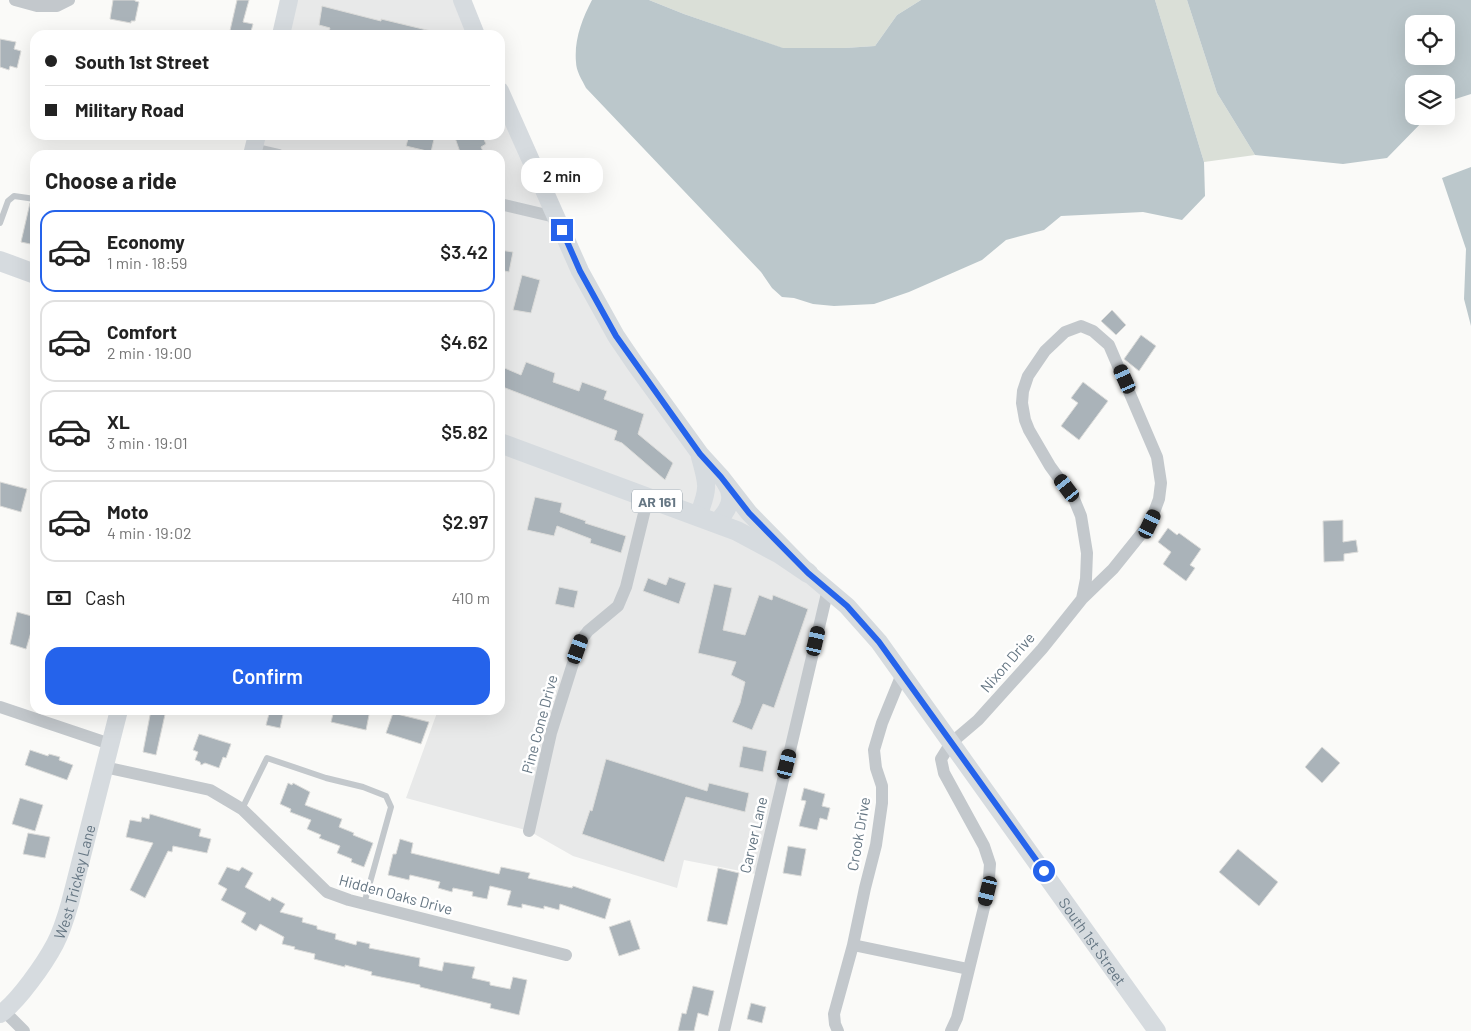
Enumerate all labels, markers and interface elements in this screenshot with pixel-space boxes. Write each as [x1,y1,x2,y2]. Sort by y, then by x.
map controls [1405,15,1455,125]
button: locate [1405,15,1455,65]
text: South 1st Street [75,50,209,73]
button: layers [1405,75,1455,125]
text: Military Road [75,98,184,121]
callout: 2 min [521,158,603,192]
text: 2 min [543,166,581,185]
text: Choose a ride [45,167,177,193]
route end [551,219,573,241]
icon: car [47,229,92,274]
text: Economy [107,230,185,253]
text: $3.42 [440,240,488,263]
text: 1 min · 18:59 [107,253,187,272]
icon: car [47,319,92,364]
text: Comfort [107,320,177,343]
text: $4.62 [440,330,488,353]
text: 2 min · 19:00 [107,343,192,362]
car [1112,362,1137,396]
icon: car [47,409,92,454]
text: XL [107,410,130,433]
text: $5.82 [441,420,488,443]
text: 3 min · 19:01 [107,433,188,452]
car [1051,472,1082,504]
road number: AR 161 [632,490,682,512]
icon: car [47,499,92,544]
text: Moto [107,500,149,523]
car [1136,507,1163,541]
text: $2.97 [442,510,488,533]
text: 4 min · 19:02 [107,523,192,542]
icon: cash [45,584,73,612]
text: Cash [85,586,126,609]
text: 410 m [452,588,490,607]
car [805,625,826,657]
street label: Nixon Drive [976,628,1038,696]
car [565,632,590,666]
button: Confirm [45,647,490,705]
street label: Pine Cone Drive [517,673,561,775]
car [776,748,797,780]
street label: Carver Lane [735,795,771,875]
street label: Crook Drive [843,796,873,872]
street label: West Trickey Lane [50,823,99,942]
route start [1033,860,1055,882]
street label: Hidden Oaks Drive [337,870,455,918]
car [977,875,998,907]
street label: South 1st Street [1055,894,1130,989]

